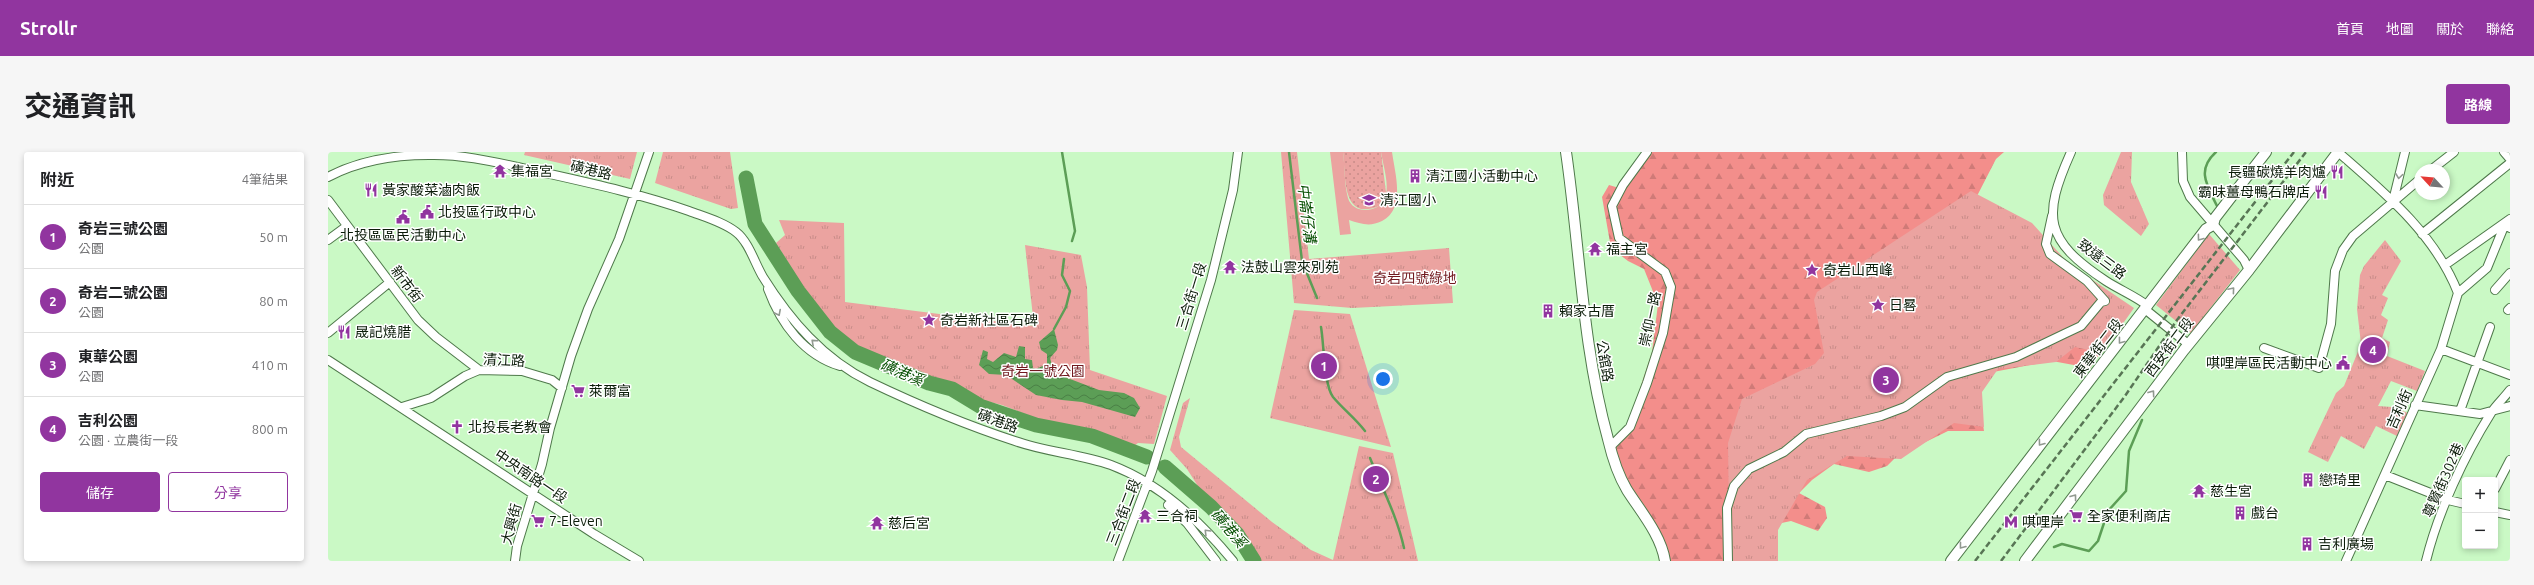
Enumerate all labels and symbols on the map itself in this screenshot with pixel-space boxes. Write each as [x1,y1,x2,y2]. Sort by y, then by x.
street label: 磺港路 [569,157,613,183]
temple icon: 集福宮 [492,163,508,179]
place label: 集福宮 [511,163,553,179]
place label: 長疆碳燒羊肉爐 [2228,164,2326,180]
restaurant icon: 長疆碳燒羊肉爐 [2329,164,2345,180]
north arrow [2414,164,2450,200]
building icon: 清江國小活動中心 [1407,168,1423,184]
place label: 清江國小活動中心 [1426,168,1538,184]
one-way arrow [2395,173,2404,179]
restaurant icon: 黃家酸菜滷肉飯 [363,182,379,198]
place label: 黃家酸菜滷肉飯 [382,182,480,198]
water label: 中崙仔溝 [1295,182,1319,246]
place label: 霸味薑母鴨石牌店 [2198,184,2310,200]
restaurant icon: 霸味薑母鴨石牌店 [2313,184,2329,200]
school or university icon: 清江國小 [1361,192,1377,208]
place label: 清江國小 [1380,192,1436,208]
public building icon: 北投區行政中心 [419,204,435,220]
place label: 北投區行政中心 [438,204,536,220]
public building icon: 北投區區民活動中心 [395,209,411,225]
place label: 北投區區民活動中心 [340,227,466,243]
one-way arrow [2198,233,2205,240]
street label: 致遠三路 [2075,236,2129,282]
temple icon: 福主宮 [1587,241,1603,257]
place label: 福主宮 [1606,241,1648,257]
temple icon: 法鼓山雲來別苑 [1222,259,1238,275]
place label: 法鼓山雲來別苑 [1241,259,1339,275]
street label: 三合街一段 [1173,260,1209,332]
street label: 新市街 [388,262,426,306]
place icon: 奇岩山西峰 [1804,262,1820,278]
place label: 奇岩山西峰 [1823,262,1893,278]
park label: 奇岩四號綠地 [1373,270,1457,286]
one-way arrow [2227,288,2234,295]
street label: 崇仰一路 [1636,290,1664,348]
place icon: 日晷 [1870,297,1886,313]
place label: 日晷 [1889,297,1917,313]
building icon: 賴家古厝 [1540,303,1556,319]
place label: 賴家古厝 [1559,303,1615,319]
one-way arrow [774,308,781,316]
place icon: 奇岩新社區石碑 [921,312,937,328]
place label: 奇岩新社區石碑 [940,312,1038,328]
street label: 西安街二段 [2142,314,2196,380]
street label: 東華街二段 [2070,315,2126,381]
restaurant icon: 晟記燒腊 [336,324,352,340]
place label: 晟記燒腊 [355,324,411,340]
pin: 4 [2360,335,2386,365]
one-way arrow [2119,336,2126,343]
one-way arrow [811,339,819,347]
street label: 公舘路 [1593,339,1617,383]
street label: 清江路 [483,351,525,369]
pin: 1 [1311,351,1337,381]
water label: 磺港溪 [878,355,928,389]
place label: 唭哩岸區民活動中心 [2206,355,2332,371]
public building icon: 唭哩岸區民活動中心 [2335,355,2351,371]
park label: 奇岩一號公園 [1001,363,1085,379]
pin: 3 [1873,365,1899,395]
your location [1373,369,1393,389]
supermarket icon: 萊爾富 [570,383,586,399]
place label: 萊爾富 [589,383,631,399]
street label: 吉利街 [2383,387,2415,431]
one-way arrow [2148,390,2155,397]
street label: 磺港路 [976,406,1020,436]
church icon: 北投長老教會 [449,419,465,435]
place label: 北投長老教會 [468,419,552,435]
one-way arrow [2039,439,2046,446]
street label: 尊賢街302巷 [2419,440,2467,520]
street label: 中央南路一段 [492,446,570,506]
pin: 2 [1363,464,1389,494]
building icon: 戀琦里 [2300,472,2316,488]
place label: 戀琦里 [2319,472,2361,488]
street label: 三合街二段 [1103,476,1143,548]
temple icon: 慈生宮 [2191,483,2207,499]
place label: 慈生宮 [2210,483,2252,499]
one-way arrow [2069,494,2076,501]
street label: 大興街 [498,502,524,546]
water label: 磺港溪 [1208,505,1251,552]
building icon: 戲台 [2232,505,2248,521]
place label: 戲台 [2251,505,2279,521]
temple icon: 三合祠 [1137,508,1153,524]
place label: 三合祠 [1156,508,1198,524]
supermarket icon: 全家便利商店 [2068,508,2084,524]
place label: 全家便利商店 [2087,508,2171,524]
supermarket icon: 7-Eleven [530,513,546,529]
place label: 7-Eleven [549,513,603,529]
metro station icon: 唭哩岸 [2003,514,2019,530]
place label: 唭哩岸 [2022,514,2064,530]
temple icon: 慈后宮 [869,515,885,531]
place label: 慈后宮 [888,515,930,531]
one-way arrow [1204,529,1212,537]
building icon: 吉利廣場 [2299,536,2315,552]
place label: 吉利廣場 [2318,536,2374,552]
one-way arrow [1960,542,1967,549]

